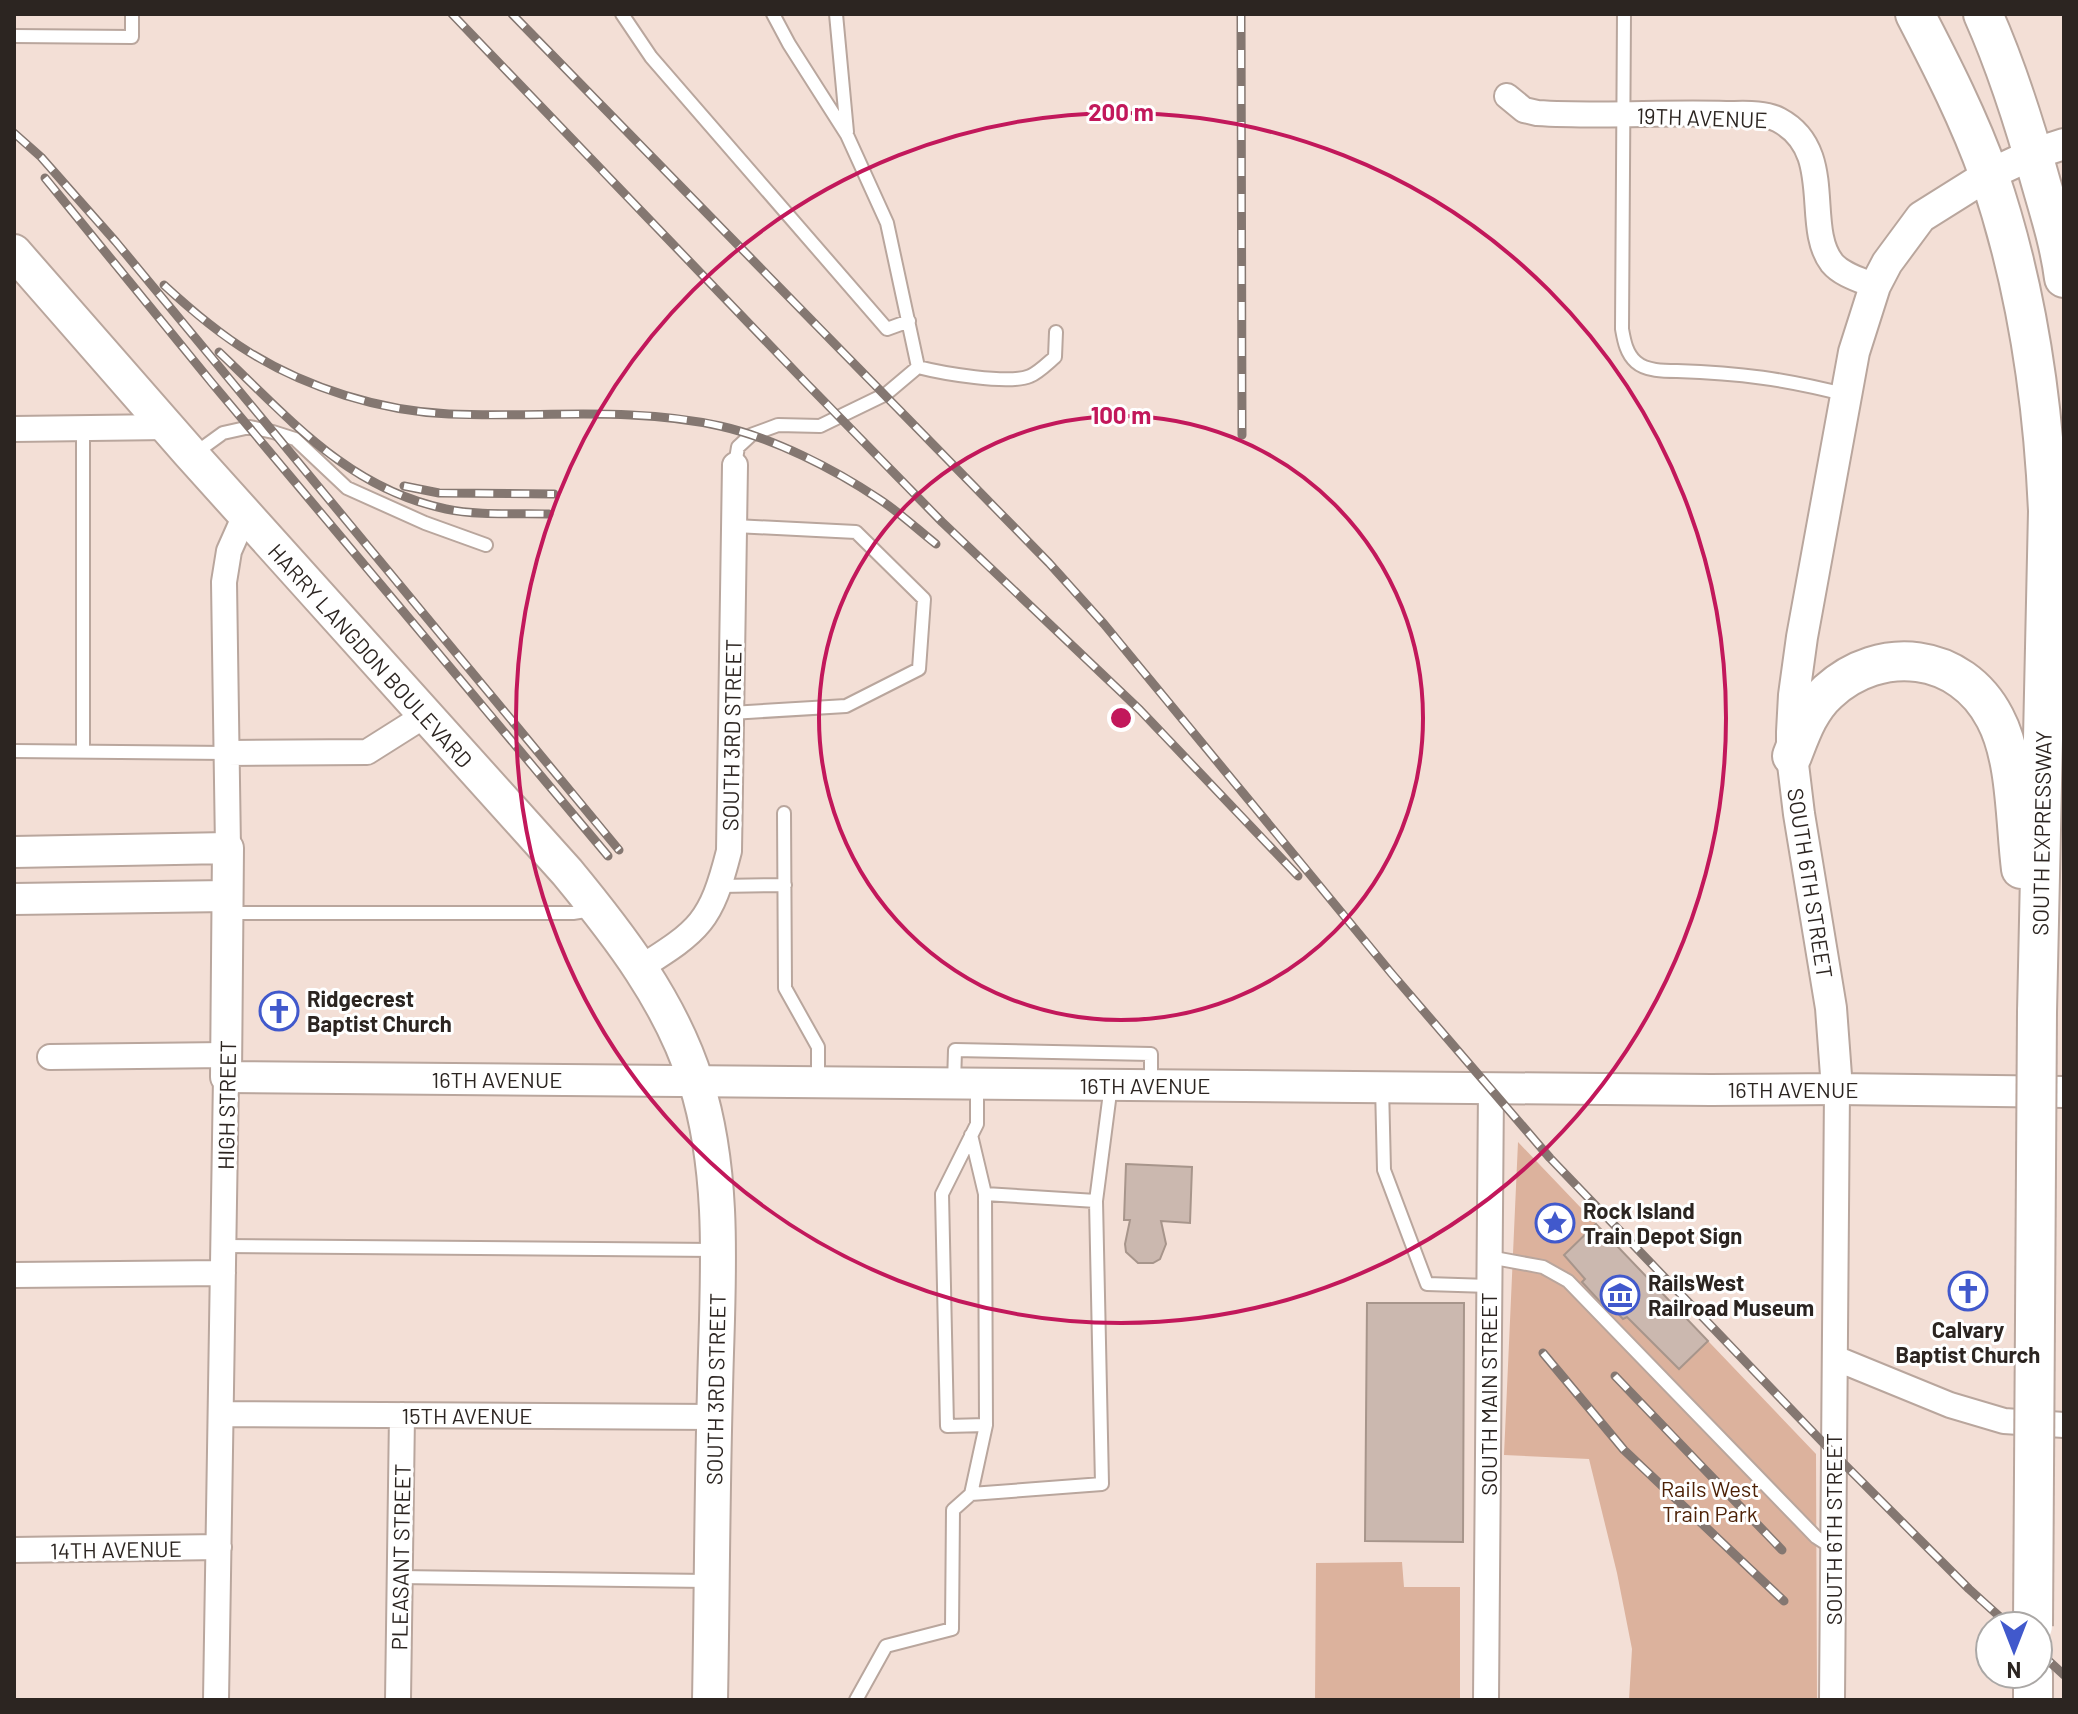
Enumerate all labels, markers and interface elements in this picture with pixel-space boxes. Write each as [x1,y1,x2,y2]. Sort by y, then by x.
text: 200 m [1088,97,1154,126]
street label: 19TH AVENUE [1636,102,1768,132]
text: 100 m [1091,400,1151,429]
street label: HARRY LANGDON BOULEVARD [264,538,478,772]
street label: SOUTH 3RD STREET [716,639,746,831]
centre of rings [1107,704,1135,732]
street label: SOUTH EXPRESSWAY [2026,730,2056,936]
street label: SOUTH 6TH STREET [1783,786,1839,980]
place label: Ridgecrest Baptist Church [307,985,452,1036]
church icon: Ridgecrest Baptist Church [258,990,300,1032]
street label: HIGH STREET [212,1040,240,1170]
street label: 16TH AVENUE [431,1066,563,1092]
street label: 16TH AVENUE [1079,1072,1211,1098]
street label: 16TH AVENUE [1727,1076,1859,1102]
place label: Rock Island Train Depot Sign [1583,1197,1742,1248]
place icon: Rock Island Train Depot Sign [1534,1202,1576,1244]
place label: RailsWest Railroad Museum [1648,1269,1814,1320]
church icon: Calvary Baptist Church [1947,1270,1989,1312]
museum icon: RailsWest Railroad Museum [1599,1274,1641,1316]
street label: SOUTH MAIN STREET [1475,1292,1501,1496]
street label: SOUTH 3RD STREET [700,1293,730,1485]
place label: Calvary Baptist Church [1896,1316,2040,1367]
street label: 15TH AVENUE [401,1402,533,1428]
street label: SOUTH 6TH STREET [1820,1433,1846,1625]
street label: PLEASANT STREET [385,1463,415,1651]
park label: Rails West Train Park [1661,1475,1759,1526]
street label: 14TH AVENUE [50,1535,182,1563]
north arrow [1974,1610,2054,1690]
text: N [2007,1658,2021,1684]

